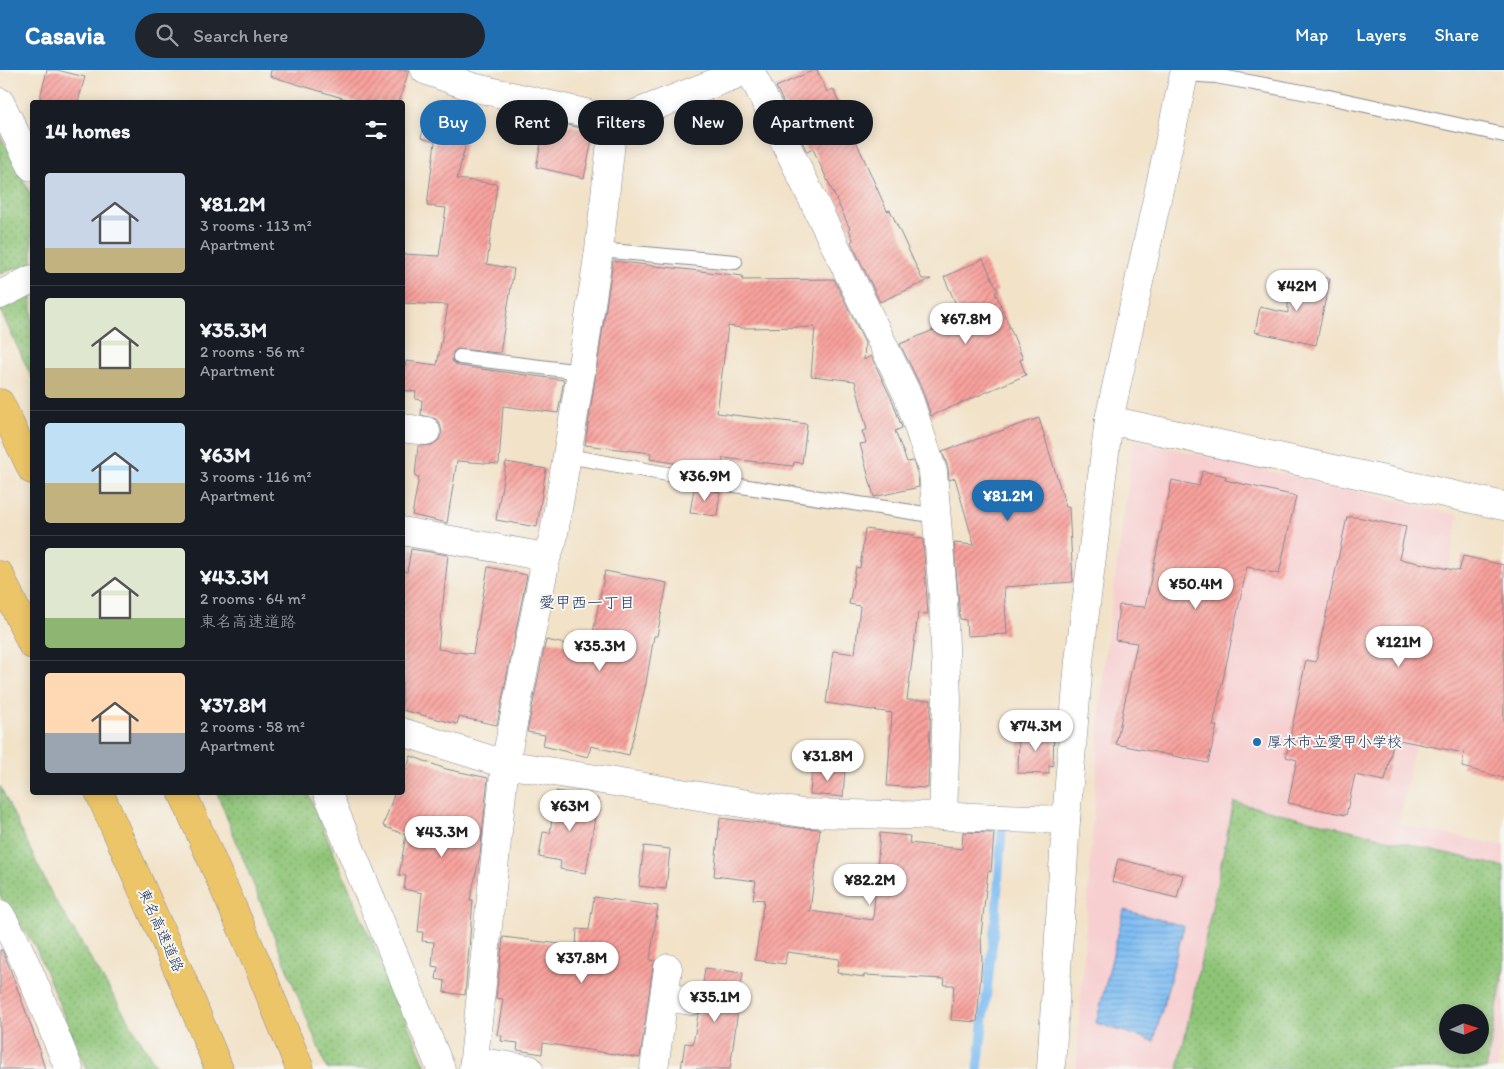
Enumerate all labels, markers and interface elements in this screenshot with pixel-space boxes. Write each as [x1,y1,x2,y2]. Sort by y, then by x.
search box [135,13,485,58]
text: Casavia [25,21,105,50]
icon: search [153,21,181,49]
text: Search here [193,24,288,47]
text: Map [1295,24,1328,46]
text: Layers [1356,24,1406,46]
text: Share [1434,24,1479,46]
chip: Buy [420,100,486,145]
chip: Rent [496,100,568,145]
chip: Filters [578,100,664,145]
chip: New [674,100,743,145]
chip: Apartment [753,100,873,145]
icon: filters [362,116,390,144]
text: 14 homes [45,118,130,143]
text: ¥81.2M [200,191,266,216]
icon: home [85,193,145,253]
text: 3 rooms · 113 m² [200,216,312,235]
text: Apartment [200,235,275,254]
pin: ¥42M [1267,270,1327,312]
text: ¥42M [1277,276,1317,295]
pin: ¥67.8M [925,302,1007,345]
text: ¥67.8M [941,309,991,328]
text: ¥35.3M [200,317,267,342]
icon: home [85,318,145,378]
text: 2 rooms · 56 m² [200,342,305,361]
text: Apartment [200,361,275,380]
text: ¥63M [200,442,251,467]
icon: home [85,443,145,503]
pin: ¥36.9M [664,460,746,502]
text: ¥36.9M [679,466,731,485]
text: 3 rooms · 116 m² [200,467,311,486]
pin: ¥81.2M [967,480,1049,522]
text: Apartment [200,486,275,505]
text: ¥81.2M [983,486,1033,505]
text: ¥43.3M [200,564,269,589]
icon: home [85,568,145,628]
pin: ¥50.4M [1155,568,1237,610]
text: ¥50.4M [1169,574,1223,593]
text: 2 rooms · 64 m² [200,589,306,608]
district label: 愛甲西一丁目 [539,593,635,612]
text: 東名高速道路 [200,612,296,631]
pin: ¥121M [1364,626,1434,668]
pin: ¥35.3M [559,630,641,672]
text: ¥121M [1377,632,1421,651]
text: ¥35.3M [574,636,626,655]
text: ¥37.8M [200,692,267,717]
icon: home [85,693,145,753]
pin: ¥74.3M [995,710,1077,752]
text: ¥74.3M [1010,716,1062,735]
text: 2 rooms · 58 m² [200,717,305,736]
place label: 厚木市立愛甲小学校 [1267,733,1402,751]
text: Apartment [200,736,275,755]
marker: 厚木市立愛甲小学校 [1251,736,1263,748]
pin: ¥31.8M [787,740,869,782]
text: ¥31.8M [803,746,853,765]
pin: ¥63M [540,790,600,832]
text: ¥63M [551,796,589,815]
pin: ¥43.3M [401,816,483,858]
text: ¥43.3M [416,822,468,841]
pin: ¥82.2M [829,864,911,906]
text: ¥82.2M [844,870,896,889]
street label: 東名高速道路 [134,885,188,975]
pin: ¥37.8M [541,942,623,984]
text: ¥37.8M [557,948,607,967]
pin: ¥35.1M [674,980,756,1023]
text: ¥35.1M [690,987,740,1006]
north arrow [1439,1004,1489,1054]
map controls [1439,1004,1489,1054]

